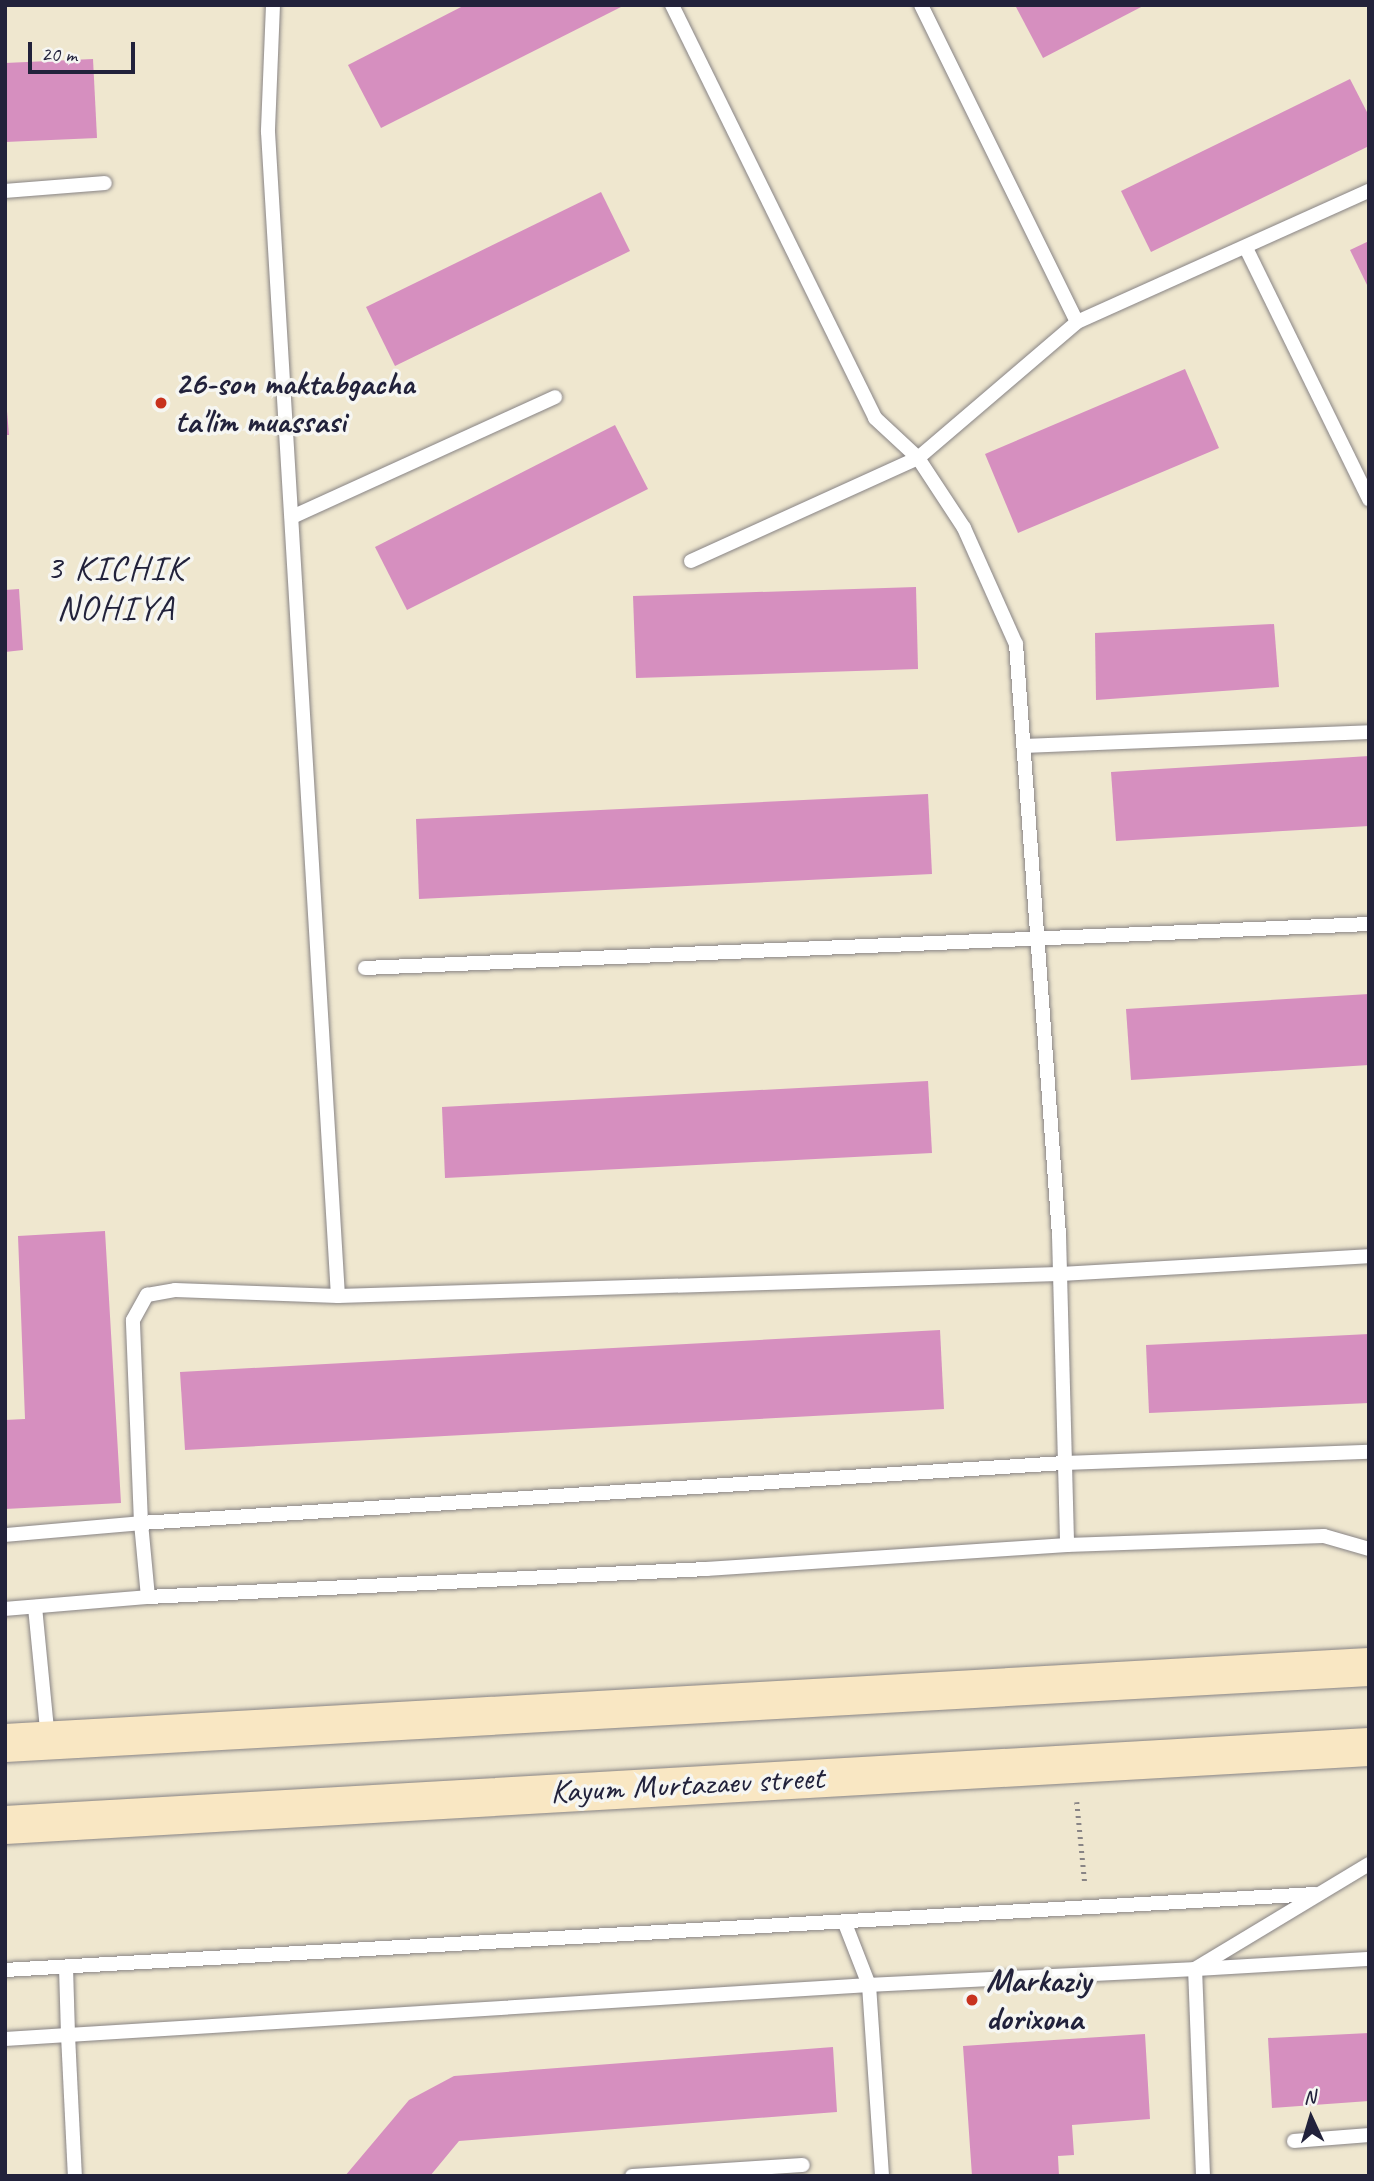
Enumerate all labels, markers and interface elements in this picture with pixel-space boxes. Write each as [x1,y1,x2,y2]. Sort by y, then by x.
scale bar [32,28,138,72]
text: 20 m [41,41,77,67]
place label: 26-son maktabgacha ta'lim muassasi [175,364,416,442]
marker: 26-son maktabgacha ta'lim muassasi [153,395,169,411]
district label: 3 KICHIK NOHIYA [47,547,185,629]
street label: Kayum Murtazaev street [550,1758,824,1812]
place label: Markaziy dorixona [986,1961,1091,2039]
marker: Markaziy dorixona [964,1992,980,2008]
north arrow [1276,2083,1346,2153]
text: N [1303,2085,1316,2109]

